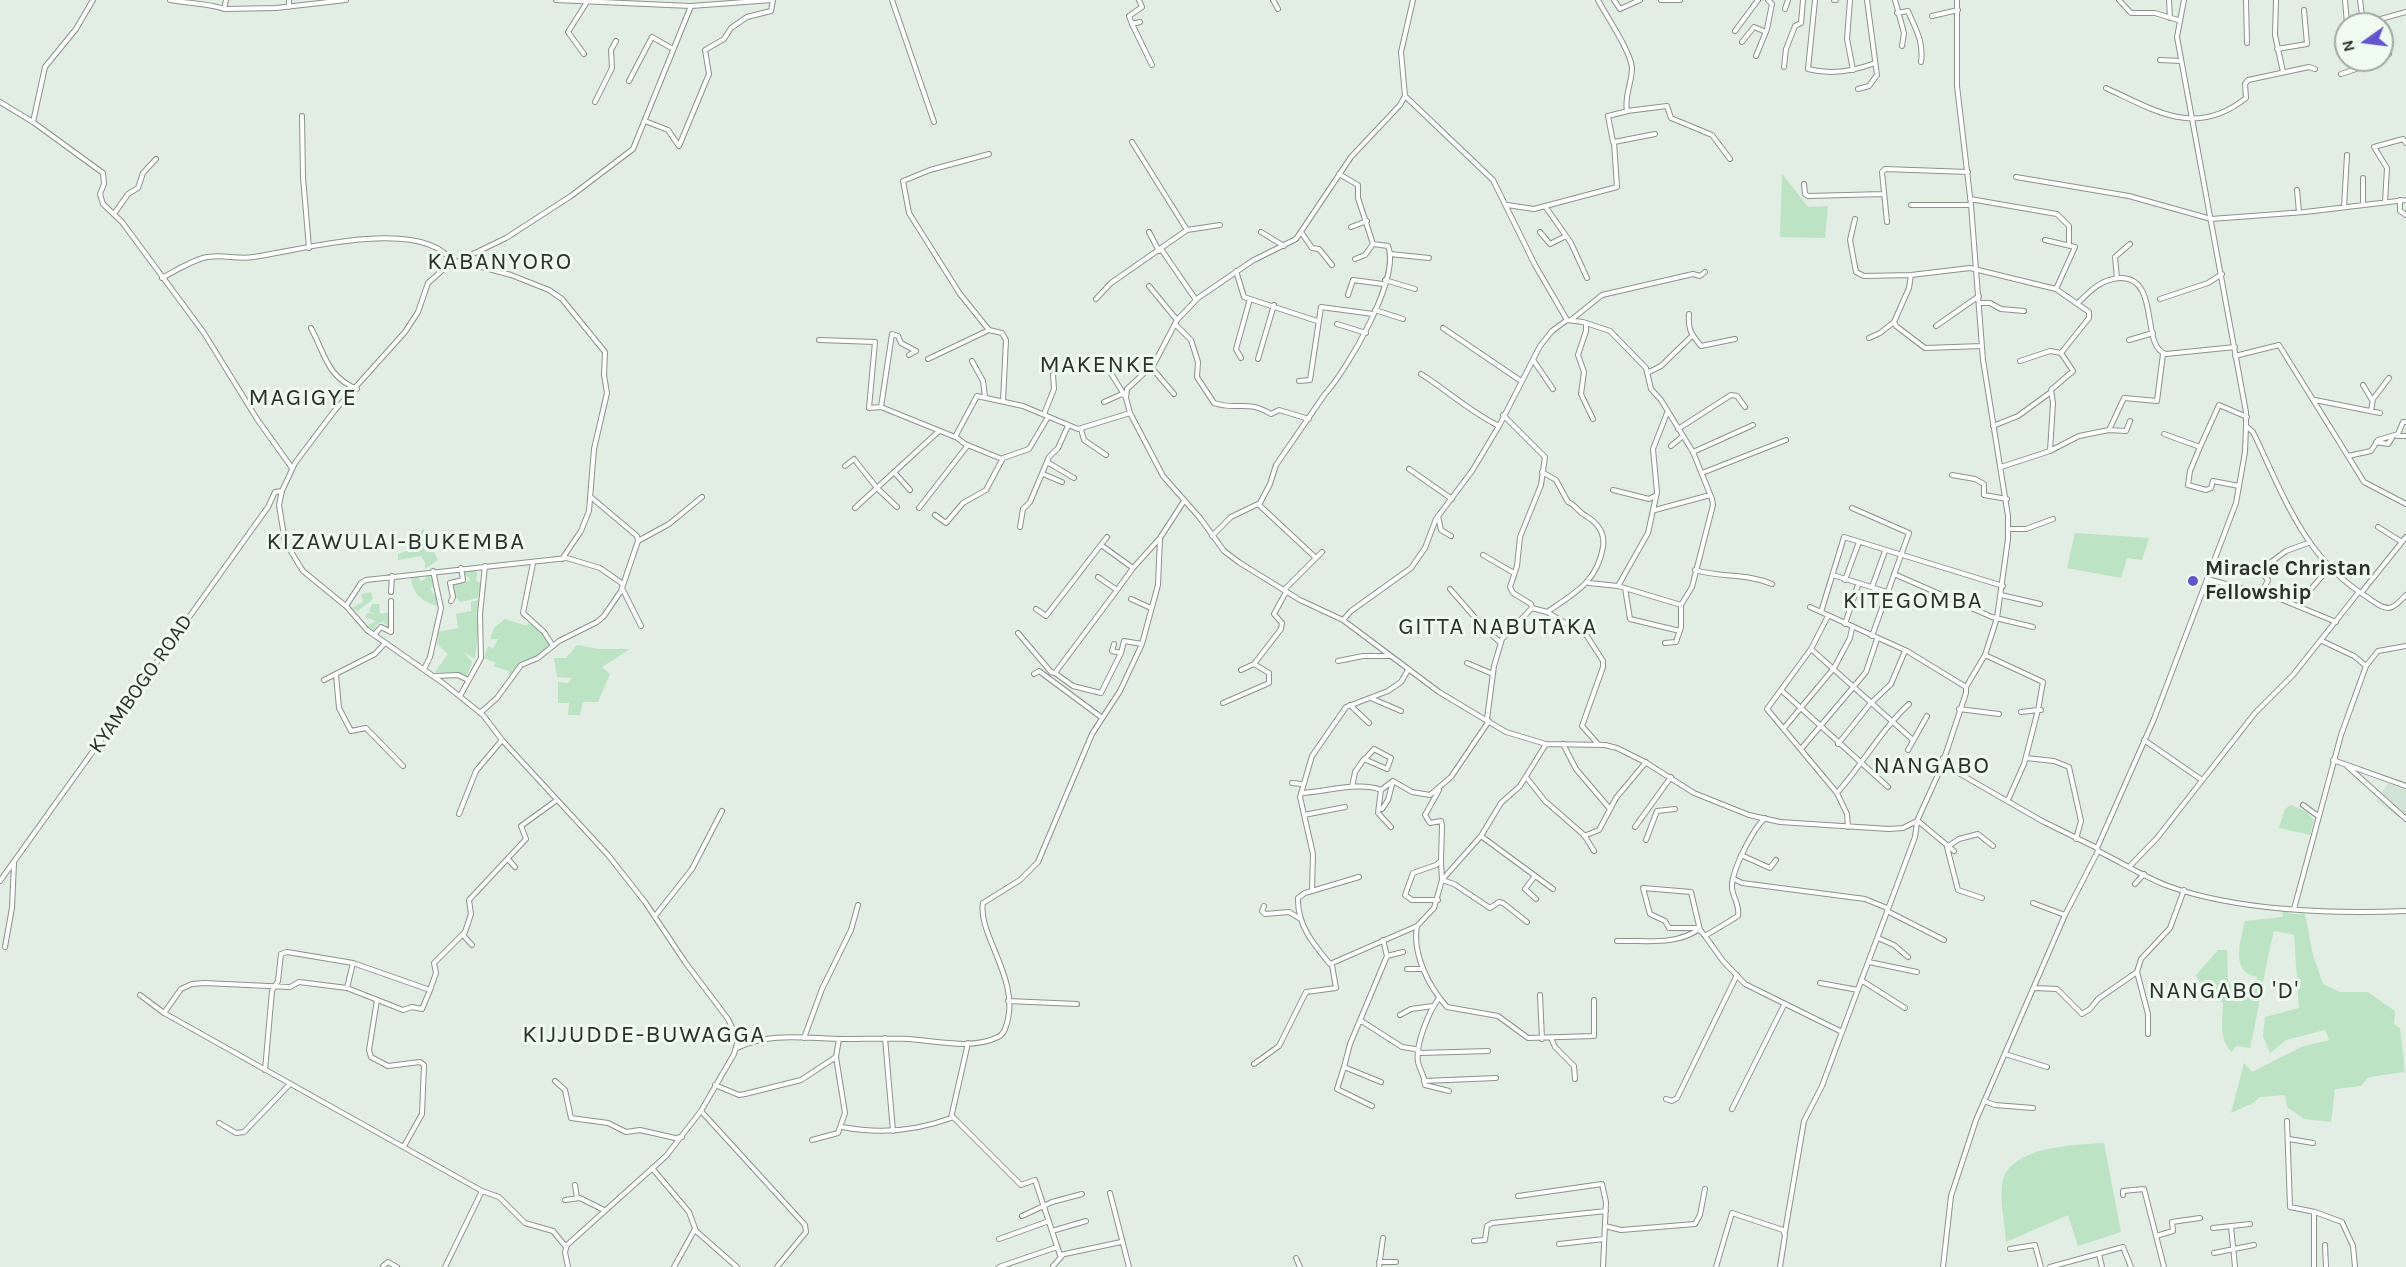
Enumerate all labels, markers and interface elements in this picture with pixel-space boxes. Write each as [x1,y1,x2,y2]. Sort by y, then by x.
north arrow [2334,12,2394,72]
text: N [2337,38,2359,54]
district label: KABANYORO [427,248,573,276]
district label: MAKENKE [1039,351,1157,379]
district label: MAGIGYE [249,384,357,412]
district label: KIZAWULAI-BUKEMBA [266,528,526,556]
place label: Miracle Christan Fellowship [2205,556,2371,606]
marker: Miracle Christan Fellowship [2186,574,2200,588]
district label: KITEGOMBA [1843,587,1983,615]
street label: KYAMBOGO ROAD [84,610,198,758]
district label: GITTA NABUTAKA [1398,613,1598,641]
district label: NANGABO [1874,752,1990,780]
district label: NANGABO 'D' [2149,977,2299,1005]
district label: KIJJUDDE-BUWAGGA [522,1021,766,1049]

